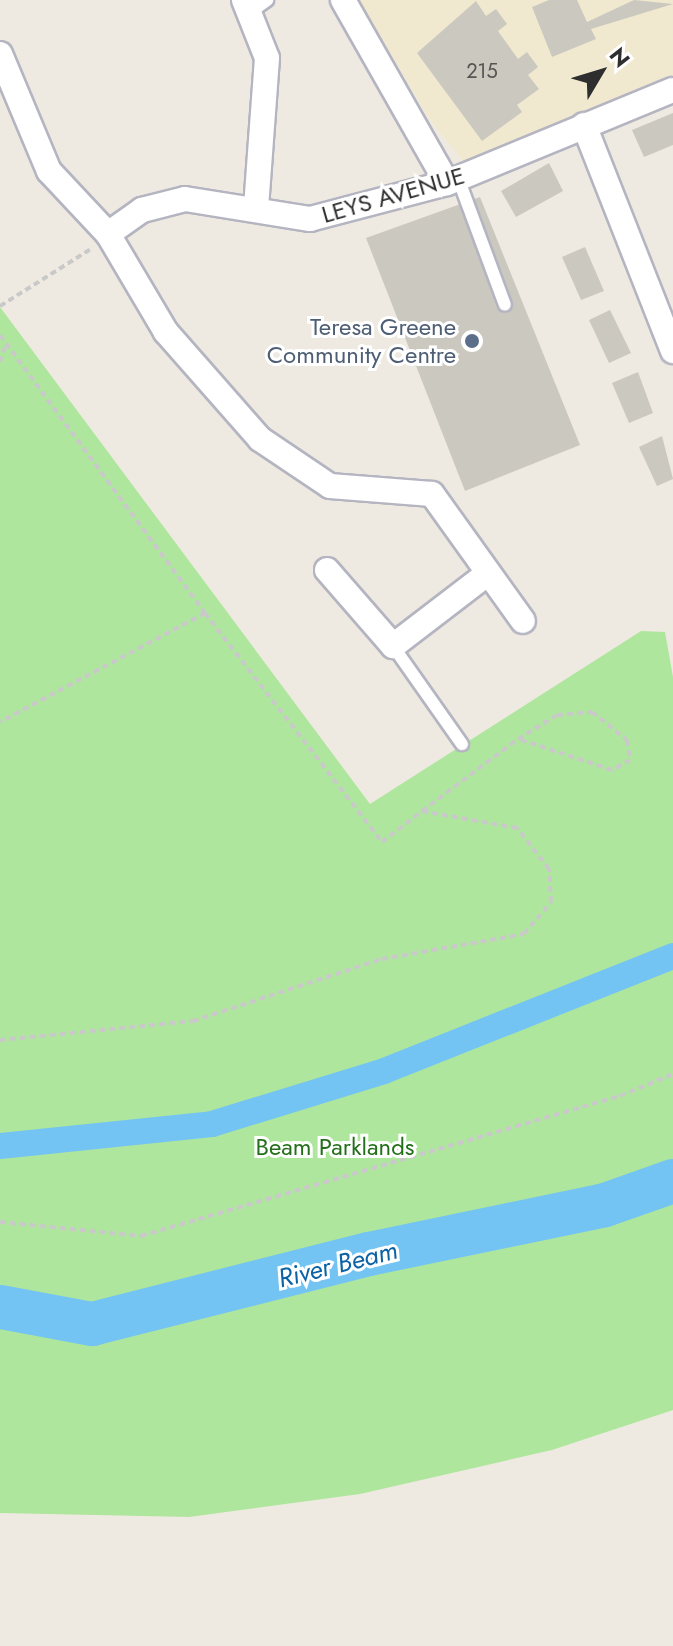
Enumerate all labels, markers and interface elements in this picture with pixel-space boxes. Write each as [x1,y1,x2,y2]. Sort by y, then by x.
north arrow [561,32,641,112]
text: N [602,40,638,74]
house number: 215 [466,59,498,83]
street label: LEYS AVENUE [318,161,468,229]
place label: Teresa Greene Community Centre [267,313,456,369]
marker: Teresa Greene Community Centre [463,332,481,350]
park label: Beam Parklands [256,1133,414,1161]
water label: River Beam [275,1235,401,1295]

